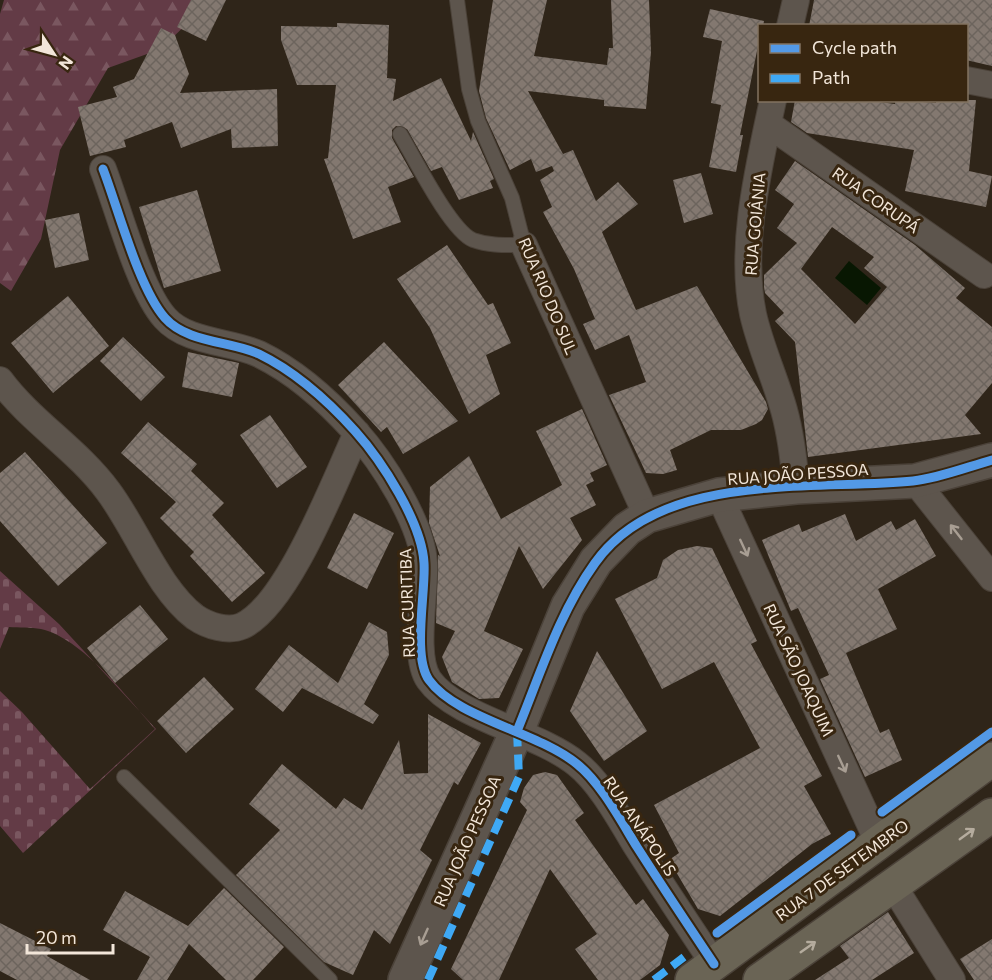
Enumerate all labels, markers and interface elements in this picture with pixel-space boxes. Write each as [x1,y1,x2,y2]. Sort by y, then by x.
north arrow [24,24,84,84]
legend [758,24,968,102]
text: Cycle path [812,36,897,58]
text: N [55,53,78,74]
text: Path [812,66,850,88]
street label: RUA CORUPÁ [829,163,924,237]
street label: RUA GOIÂNIA [741,172,768,276]
street label: RUA RIO DO SUL [515,234,582,357]
street label: RUA JOÃO PESSOA [727,459,869,488]
one-way arrow [950,525,962,541]
one-way arrow [738,539,750,557]
street label: RUA CURITIBA [395,548,418,658]
street label: RUA SÃO JOAQUIM [760,600,839,739]
one-way arrow [837,754,848,773]
street label: RUA JOÃO PESSOA [429,772,504,909]
street label: RUA ANÁPOLIS [600,772,681,879]
street label: RUA 7 DE SETEMBRO [772,815,912,924]
one-way arrow [958,827,974,840]
scale bar [27,917,112,955]
text: 20 m [36,926,77,948]
one-way arrow [418,928,429,946]
one-way arrow [799,941,816,953]

